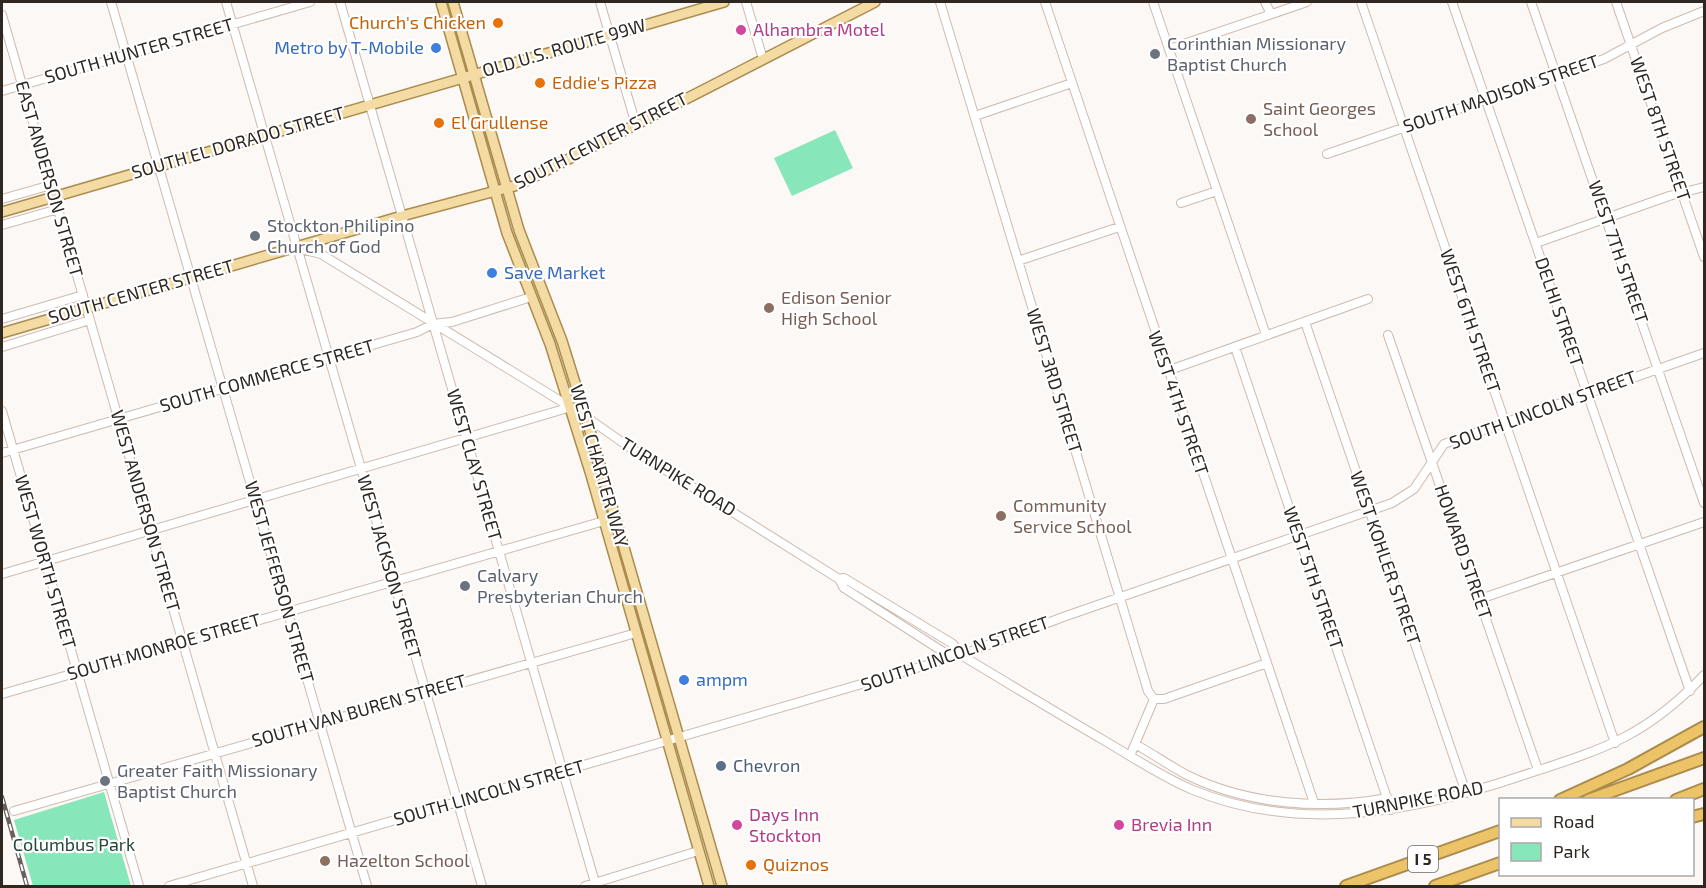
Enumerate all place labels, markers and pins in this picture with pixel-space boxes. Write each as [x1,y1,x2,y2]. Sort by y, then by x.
place label: Church's Chicken [349,11,486,33]
marker: Church's Chicken [491,16,505,30]
place label: Alhambra Motel [753,18,886,40]
marker: Alhambra Motel [734,23,748,37]
place label: Corinthian Missionary Baptist Church [1167,32,1347,75]
place label: Metro by T-Mobile [274,36,424,58]
marker: Metro by T-Mobile [429,41,443,55]
marker: Corinthian Missionary Baptist Church [1148,47,1162,61]
place label: Eddie's Pizza [552,71,657,93]
marker: Eddie's Pizza [533,76,547,90]
place label: Saint Georges School [1263,97,1376,140]
place label: El Grullense [451,111,548,133]
marker: Saint Georges School [1244,112,1258,126]
marker: El Grullense [432,116,446,130]
place label: Stockton Philipino Church of God [267,214,415,257]
marker: Stockton Philipino Church of God [248,229,262,243]
place label: Save Market [504,261,606,283]
marker: Save Market [485,266,499,280]
place label: Edison Senior High School [781,286,892,329]
marker: Edison Senior High School [762,301,776,315]
place label: Community Service School [1013,494,1132,537]
marker: Community Service School [994,509,1008,523]
place label: Calvary Presbyterian Church [477,564,643,607]
marker: Calvary Presbyterian Church [458,579,472,593]
place label: ampm [696,668,748,690]
marker: ampm [677,673,691,687]
place label: Chevron [733,754,801,776]
place label: Greater Faith Missionary Baptist Church [117,759,318,802]
marker: Chevron [714,759,728,773]
marker: Greater Faith Missionary Baptist Church [98,774,112,788]
place label: Days Inn Stockton [749,803,822,846]
place label: Brevia Inn [1131,813,1212,835]
marker: Days Inn Stockton [730,818,744,832]
marker: Brevia Inn [1112,818,1126,832]
place label: Hazelton School [337,849,470,871]
place label: Quiznos [763,853,829,875]
marker: Hazelton School [318,854,332,868]
marker: Quiznos [744,858,758,872]

